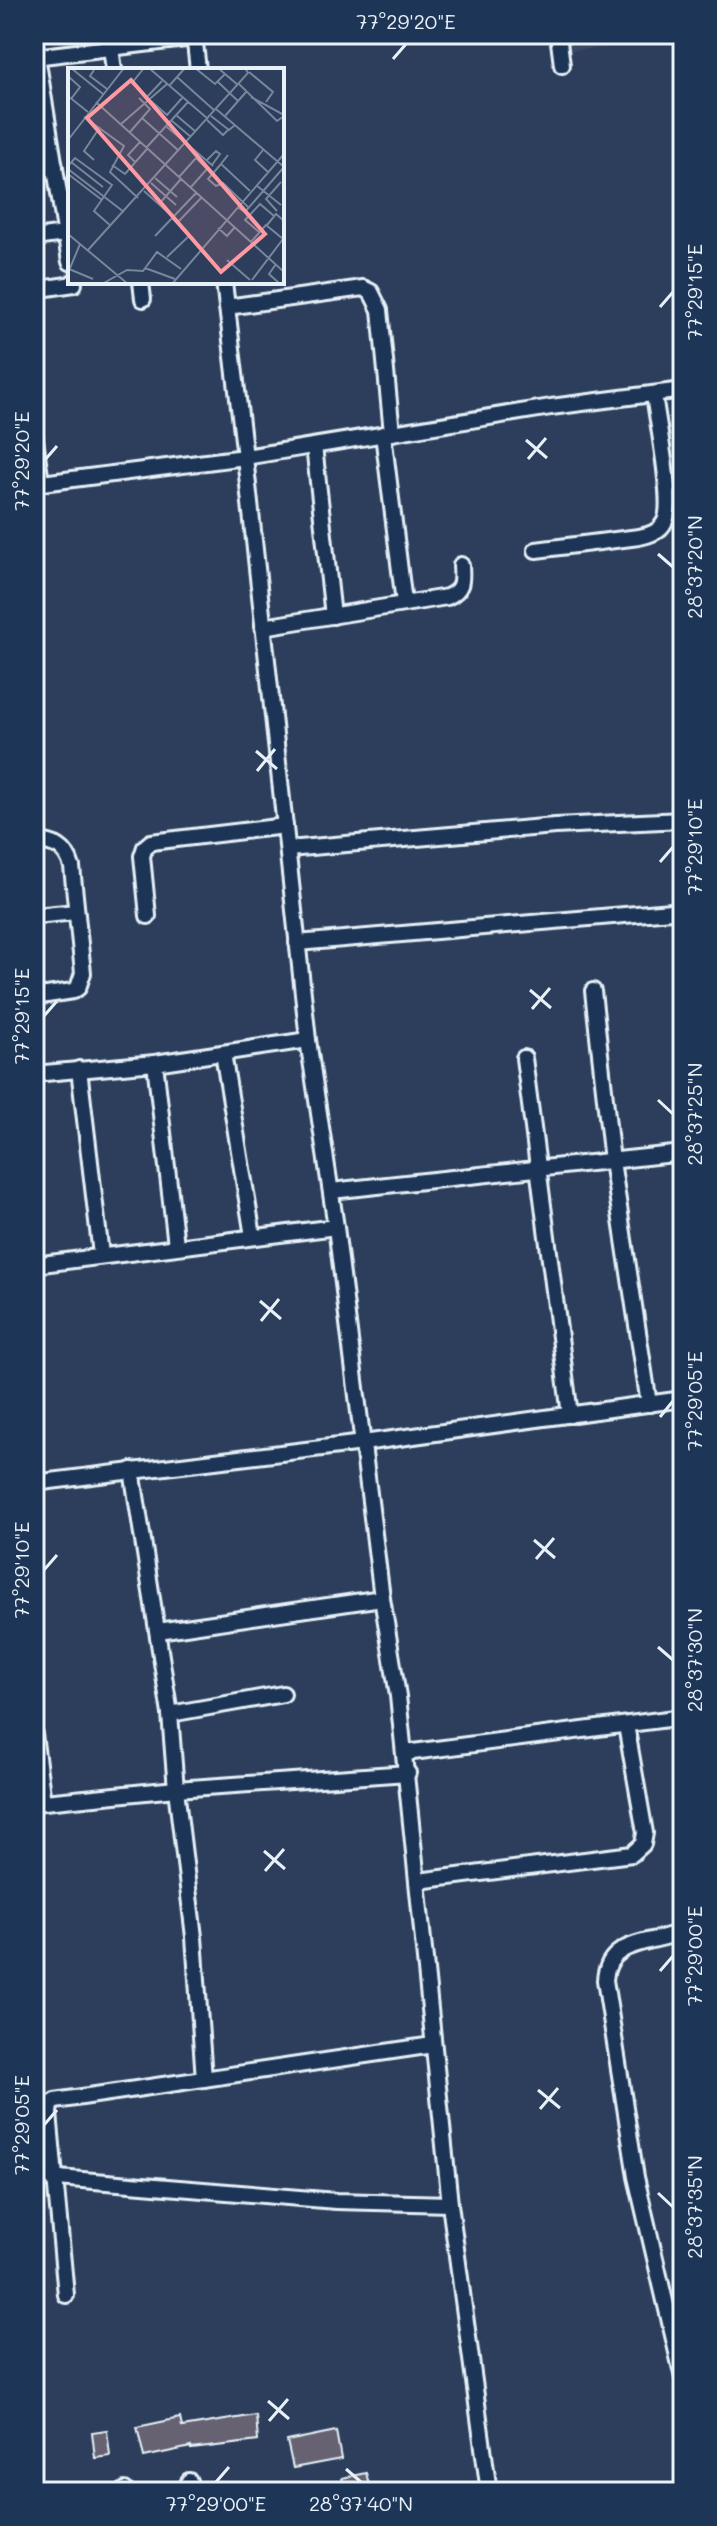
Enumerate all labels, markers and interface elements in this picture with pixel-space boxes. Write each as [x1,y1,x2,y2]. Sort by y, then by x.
text: 77°29'20"E [356,8,456,34]
inset map [68,68,284,284]
text: 77°29'15"E [681,244,707,340]
text: 77°29'20"E [8,411,34,511]
text: 28°37'20"N [681,515,707,619]
text: 77°29'10"E [681,798,707,896]
text: 77°29'15"E [8,968,34,1064]
text: 28°37'25"N [681,1063,707,1165]
text: 77°29'05"E [681,1351,707,1451]
text: 77°29'10"E [8,1521,34,1619]
text: 28°37'30"N [681,1608,707,1712]
text: 77°29'00"E [681,1906,707,2006]
text: 77°29'05"E [8,2075,34,2175]
text: 28°37'35"N [681,2155,707,2259]
text: 77°29'00"E [166,2490,266,2516]
text: 28°37'40"N [309,2490,413,2516]

